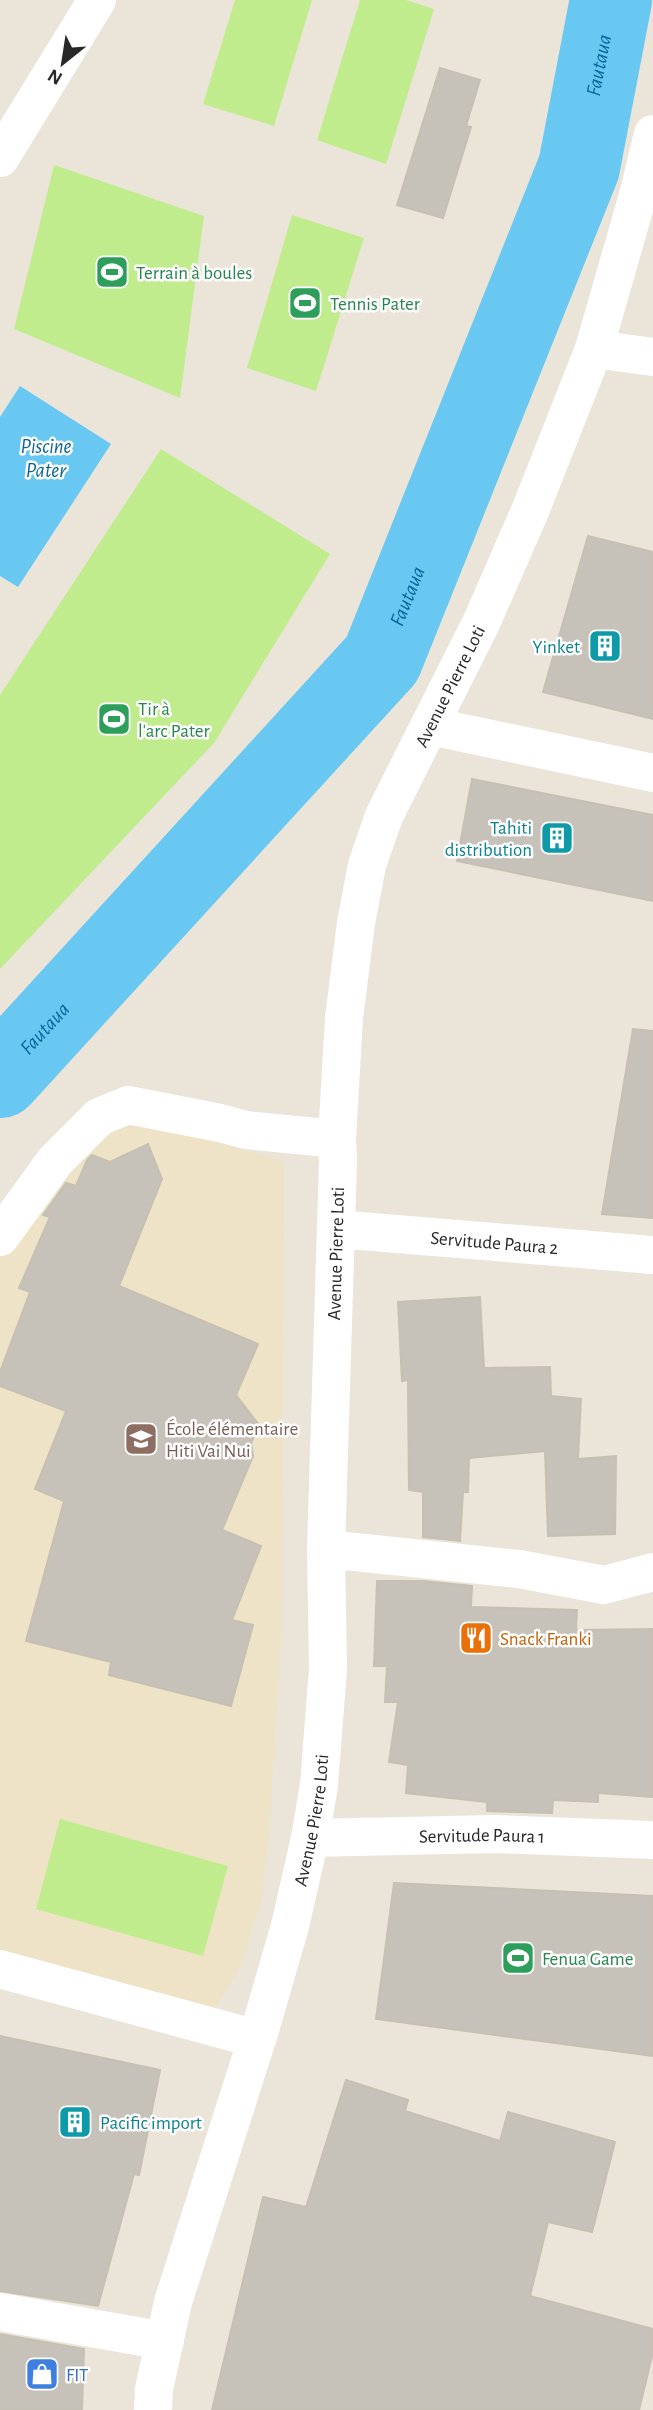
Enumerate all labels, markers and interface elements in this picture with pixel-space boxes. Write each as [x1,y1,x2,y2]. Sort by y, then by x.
north arrow [28,28,98,98]
water label: Fautaua [583,33,615,98]
text: N [45,65,66,88]
sports icon: Terrain à boules [93,253,131,291]
place label: Terrain à boules [136,264,252,283]
sports icon: Tennis Pater [286,284,324,322]
place label: Tennis Pater [330,295,420,314]
water label: Piscine Pater [20,436,72,481]
water label: Fautaua [386,564,429,629]
street label: Avenue Pierre Loti [412,623,489,750]
building icon: Yinket [586,627,624,665]
place label: Yinket [533,638,580,657]
sports icon: Tir à l'arc Pater [95,700,133,738]
place label: Tir à l'arc Pater [138,700,210,741]
place label: Tahiti distribution [445,819,532,860]
building icon: Tahiti distribution [538,819,576,857]
water label: Fautaua [16,999,74,1059]
street label: Avenue Pierre Loti [325,1186,348,1321]
street label: Servitude Paura 2 [430,1229,559,1258]
place label: École élémentaire Hiti Vai Nui [166,1418,298,1461]
school or university icon: École élémentaire Hiti Vai Nui [122,1420,160,1458]
restaurant icon: Snack Franki [457,1619,495,1657]
place label: Snack Franki [500,1630,592,1649]
street label: Avenue Pierre Loti [291,1754,332,1888]
street label: Servitude Paura 1 [419,1826,545,1847]
sports icon: Fenua Game [499,1939,537,1977]
place label: Fenua Game [542,1950,634,1969]
building icon: Pacific import [56,2103,94,2141]
place label: Pacific import [100,2114,202,2133]
shop icon: FIT [23,2355,61,2393]
place label: FIT [66,2366,88,2385]

